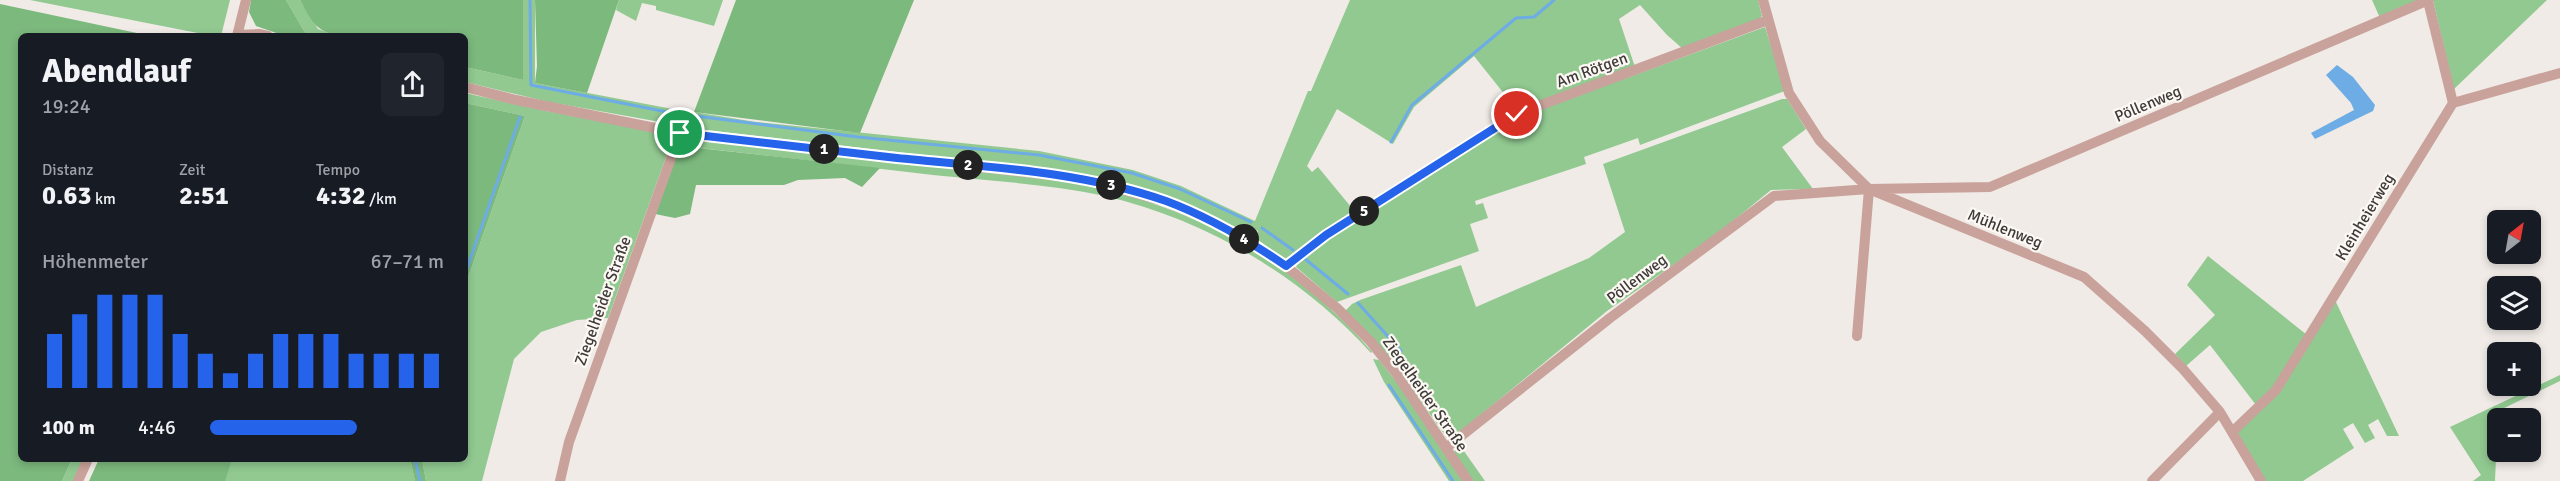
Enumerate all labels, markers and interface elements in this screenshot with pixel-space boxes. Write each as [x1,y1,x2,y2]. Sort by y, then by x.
street label: Am Rötgen [1554,48,1630,92]
text: Abendlauf [42,51,190,92]
button: share [381,53,444,116]
street label: Pöllenweg [2112,81,2184,127]
pin [1491,88,1542,139]
text: 19:24 [42,94,91,119]
icon: check [1500,97,1533,130]
pin [654,107,705,158]
icon: arrive [663,116,696,149]
pin: 1 [809,134,839,164]
text: 1 [820,139,828,159]
pin: 2 [953,150,983,180]
text: 2 [964,155,972,175]
text: Distanz [42,160,93,180]
text: Zeit [179,160,205,180]
text: Tempo [316,160,360,180]
pin: 3 [1096,170,1126,200]
street label: Kleinheierweg [2331,170,2399,264]
text: 3 [1107,175,1115,195]
text: 0.63 [42,180,92,212]
text: 2:51 [179,180,229,212]
text: 4:32 [316,180,366,212]
text: km [92,189,116,209]
text: /km [366,189,397,209]
pin: 5 [1349,196,1379,226]
text: 5 [1360,201,1368,221]
street label: Mühlenweg [1965,205,2045,253]
north arrow [2487,210,2541,264]
map controls [2487,210,2541,462]
pin: 4 [1229,224,1259,254]
text: 4 [1240,229,1248,249]
street label: Ziegelheider Straße [570,234,636,368]
text: Höhenmeter [42,249,148,274]
text: 67–71 m [371,249,444,274]
street label: Pöllenweg [1603,250,1671,308]
button: layers [2487,276,2541,330]
street label: Ziegelheider Straße [1378,333,1472,455]
button: + [2487,342,2541,396]
button: − [2487,408,2541,462]
text: 100 m [42,415,95,440]
text: 4:46 [138,415,176,440]

